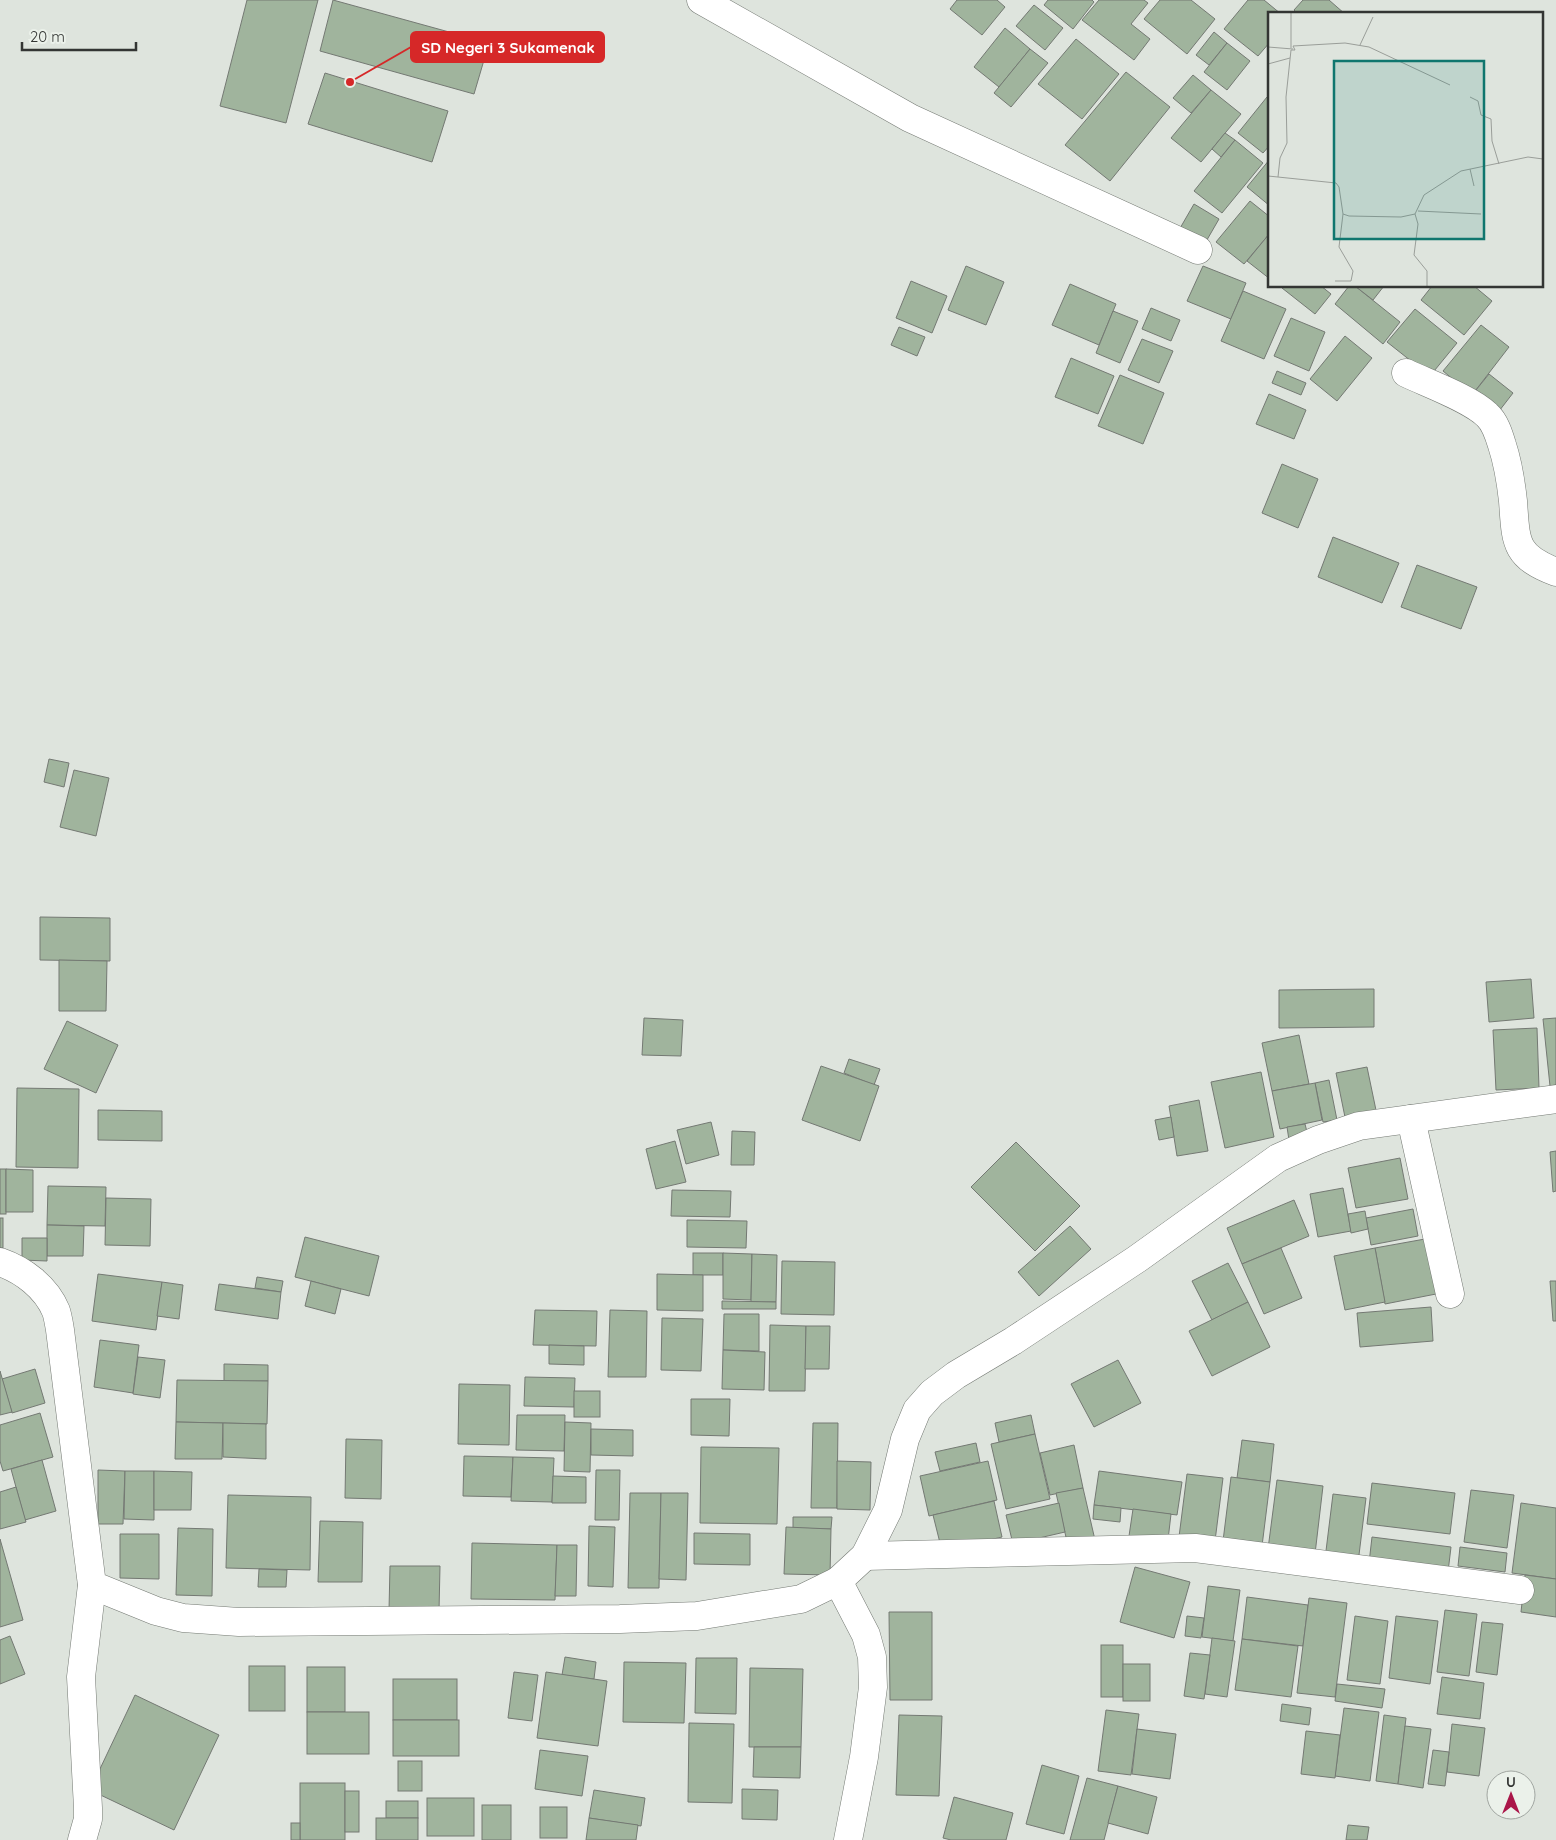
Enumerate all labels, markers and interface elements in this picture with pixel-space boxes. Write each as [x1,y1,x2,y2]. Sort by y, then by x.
inset map [1268,12,1544,288]
scale bar [22,20,136,52]
text: 20 m [30,27,65,46]
callout: SD Negeri 3 Sukamenak [411,32,604,62]
text: SD Negeri 3 Sukamenak [421,38,595,57]
north arrow [1486,1770,1536,1820]
text: U [1506,1773,1516,1791]

